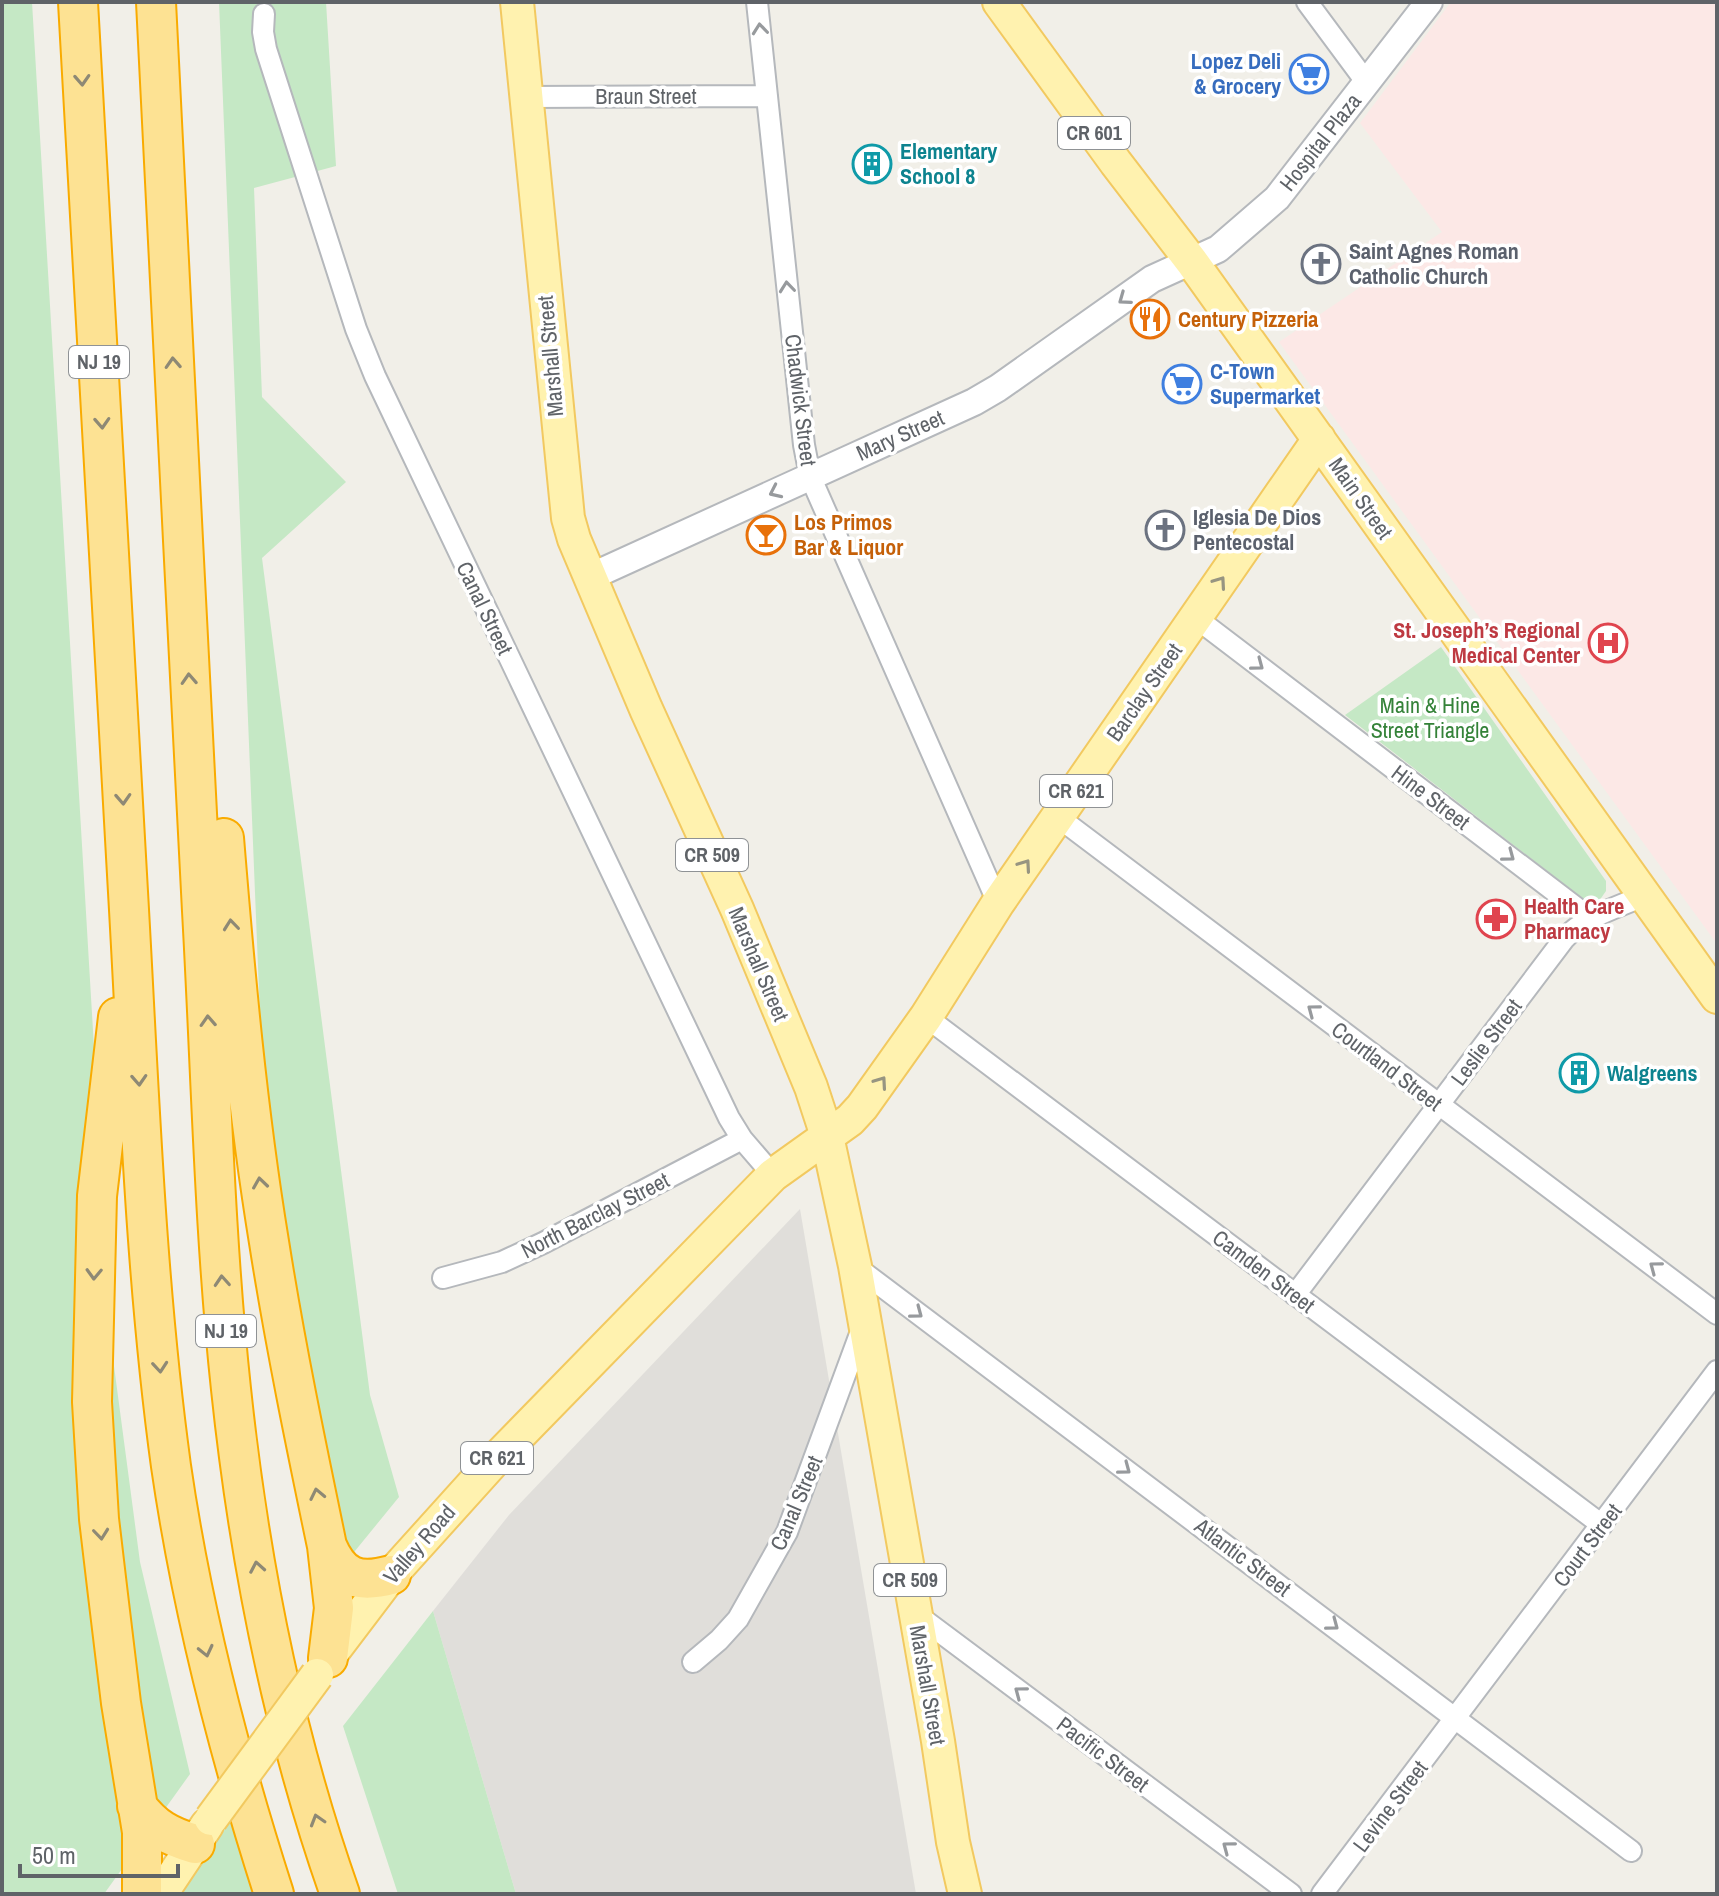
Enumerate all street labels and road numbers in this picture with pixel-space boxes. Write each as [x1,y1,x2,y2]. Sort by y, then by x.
street label: Braun Street [595,81,697,111]
street label: Hospital Plaza [1272,87,1368,197]
road number: CR 601 [1058,117,1130,149]
street label: Marshall Street [530,294,570,418]
street label: Chadwick Street [778,332,824,468]
road number: NJ 19 [69,346,129,378]
street label: Mary Street [851,402,949,468]
street label: Main Street [1322,451,1400,545]
street label: Canal Street [450,556,520,660]
street label: Barclay Street [1099,637,1189,747]
street label: Hine Street [1386,758,1476,836]
road number: CR 621 [1040,775,1112,807]
road number: CR 509 [676,839,748,871]
street label: Marshall Street [721,902,797,1026]
street label: Leslie Street [1444,993,1528,1091]
street label: Courtland Street [1326,1014,1448,1118]
street label: North Barclay Street [516,1165,674,1265]
street label: Camden Street [1207,1223,1321,1319]
road number: NJ 19 [196,1315,256,1347]
road number: CR 621 [461,1442,533,1474]
street label: Canal Street [763,1451,829,1555]
street label: Court Street [1546,1497,1628,1593]
street label: Valley Road [376,1498,462,1590]
street label: Atlantic Street [1188,1510,1297,1603]
road number: CR 509 [874,1564,946,1596]
street label: Marshall Street [903,1623,953,1747]
street label: Pacific Street [1051,1709,1155,1799]
street label: Levine Street [1346,1754,1434,1858]

